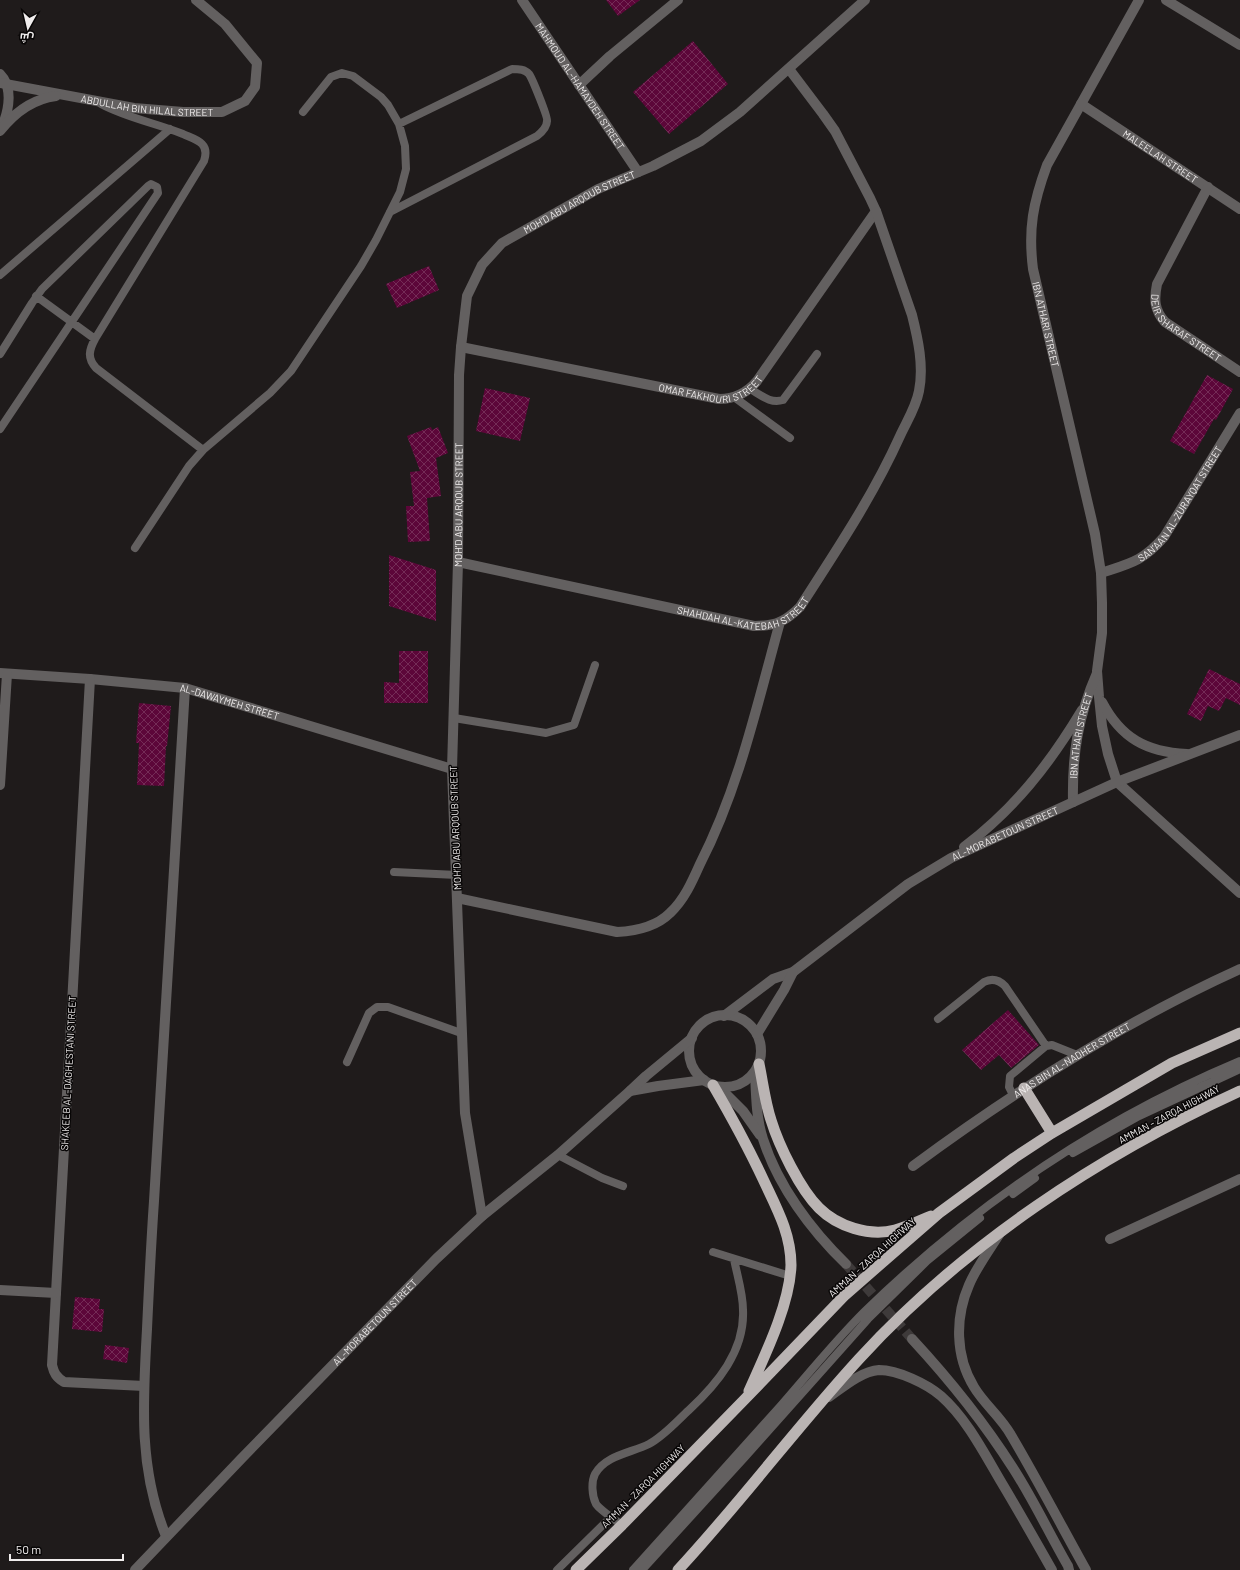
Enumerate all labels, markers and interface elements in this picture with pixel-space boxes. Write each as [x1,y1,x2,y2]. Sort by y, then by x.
north arrow [8,8,48,48]
street label: MAHMOUD AL-HAMAYDEH STREET [533,21,627,152]
text: ش [19,30,35,46]
street label: ABDULLAH BIN HILAL STREET [80,92,214,118]
street label: MALEELAH STREET [1121,127,1200,186]
street label: MOH’D ABU ARQOUB STREET [521,168,637,236]
street label: IBN ATHARI STREET [1030,280,1062,369]
street label: DEIR SHARAF STREET [1149,294,1224,364]
street label: OMAR FAKHOURI STREET [658,373,765,405]
street label: MOH’D ABU ARQOUB STREET [452,442,465,567]
street label: SAN’AAN AL-ZURAYQAT STREET [1135,443,1225,564]
street label: SHAHDAH AL-KATEBAH STREET [676,594,811,632]
street label: AL-DAWAYMEH STREET [179,682,281,722]
street label: IBN ATHARI STREET [1067,691,1095,779]
street label: MOH’D ABU ARQOUB STREET [447,765,463,890]
street label: AL-MORABETOUN STREET [950,804,1060,863]
street label: SHAKEEB AL-DAGHESTANI STREET [58,995,78,1151]
street label: ANAS BIN AL-NADHER STREET [1011,1020,1133,1100]
street label: AMMAN - ZARQA HIGHWAY [1116,1082,1222,1146]
street label: AMMAN - ZARQA HIGHWAY [826,1214,918,1299]
street label: AL-MORABETOUN STREET [330,1276,420,1368]
street label: AMMAN - ZARQA HIGHWAY [599,1442,687,1530]
scale bar [10,1536,123,1562]
text: 50 m [16,1542,41,1556]

